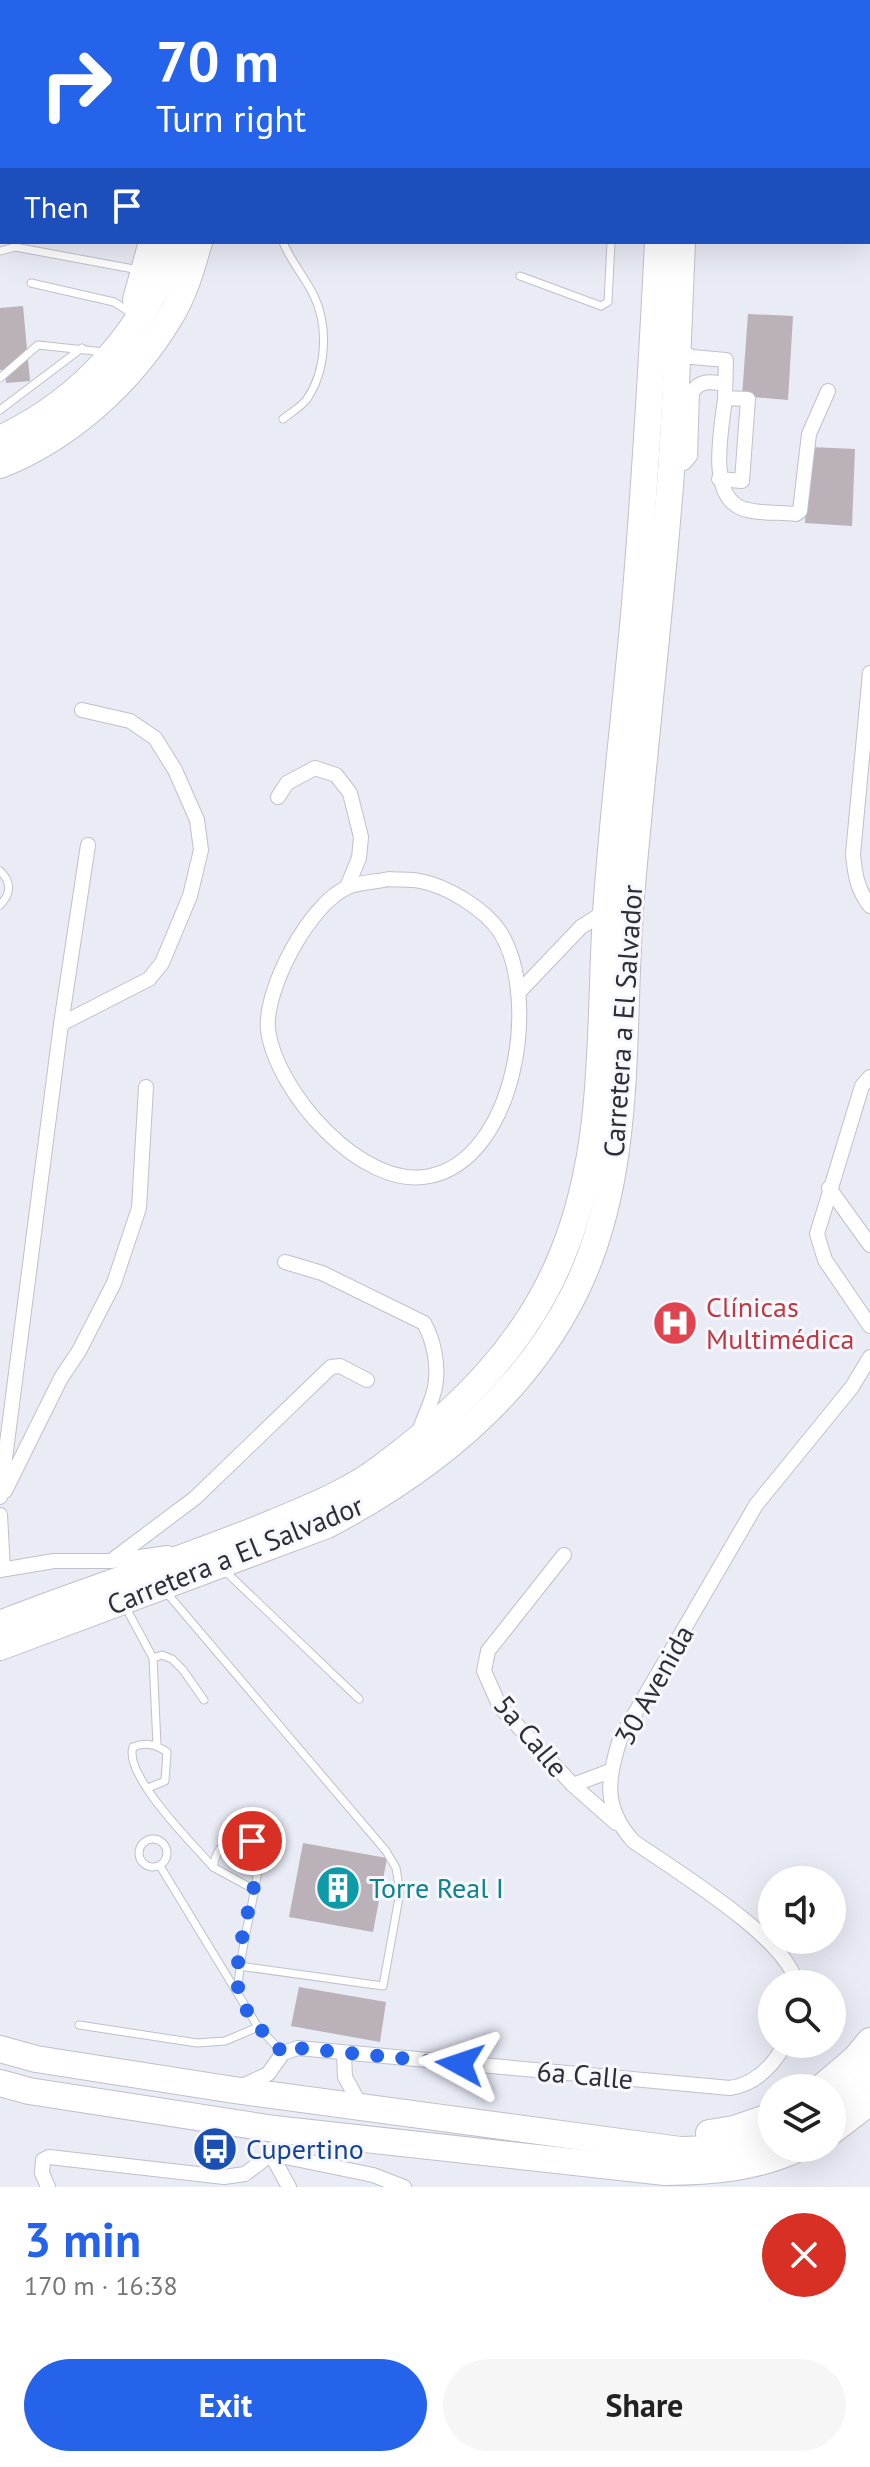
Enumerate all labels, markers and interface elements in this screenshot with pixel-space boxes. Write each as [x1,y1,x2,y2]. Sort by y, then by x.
text: 70 m [156,25,279,97]
icon: right [24,32,128,136]
text: Turn right [156,95,306,142]
icon: arrive [105,184,149,228]
text: Then [24,187,89,226]
street label: Carretera a El Salvador [595,883,651,1158]
place label: Clínicas Multimédica [706,1288,854,1357]
hospital icon: Clínicas Multimédica [651,1299,699,1347]
street label: Carretera a El Salvador [101,1486,369,1623]
street label: 30 Avenida [605,1618,702,1751]
street label: 5a Calle [486,1687,577,1785]
pin [218,1807,286,1875]
icon: arrive [230,1819,274,1863]
building icon: Torre Real I [314,1864,362,1912]
map controls [758,1866,846,2162]
button: sound [758,1866,846,1954]
place label: Torre Real I [369,1869,504,1906]
button: search [758,1970,846,2058]
position arrow [418,2022,502,2106]
street label: 6a Calle [535,2052,635,2097]
button: layers [758,2074,846,2162]
bus stop icon: Cupertino [191,2125,239,2173]
place label: Cupertino [246,2130,364,2167]
text: 3 min [24,2208,141,2270]
button: close [762,2213,846,2297]
text: 170 m · 16:38 [24,2269,178,2302]
button: Exit [24,2359,427,2451]
button: Share [443,2359,846,2451]

